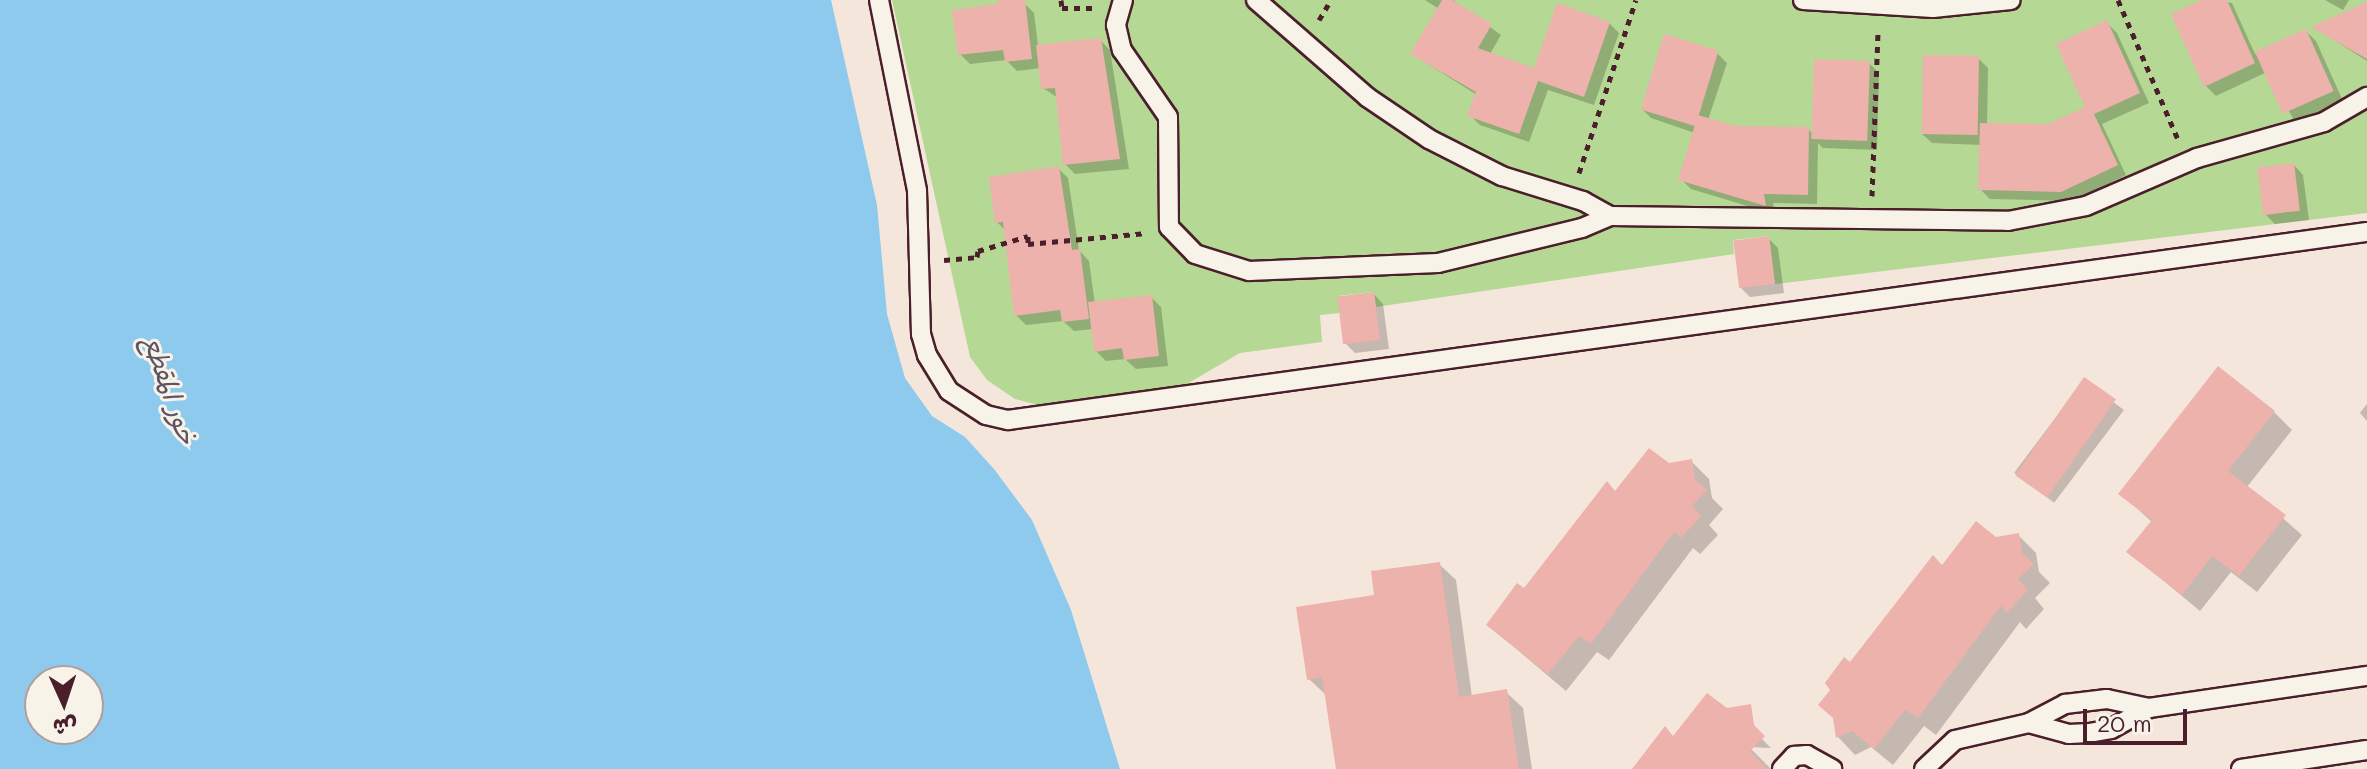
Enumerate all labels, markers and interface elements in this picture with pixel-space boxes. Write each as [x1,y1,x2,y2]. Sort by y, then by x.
water label: خور المقطع [137,332,203,448]
north arrow [24,665,104,745]
scale bar [2087,693,2191,743]
text: 20 m [2097,707,2152,738]
text: ش [52,712,78,743]

